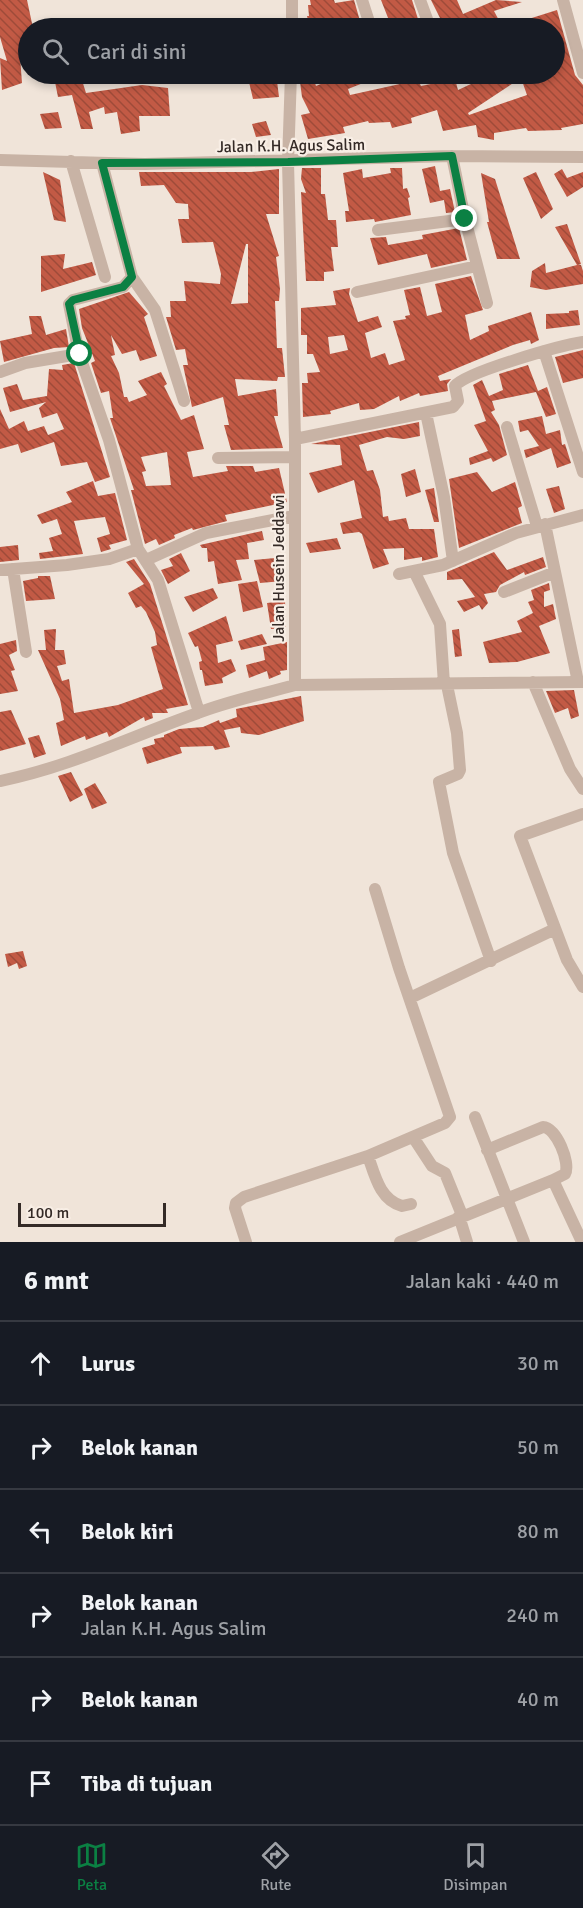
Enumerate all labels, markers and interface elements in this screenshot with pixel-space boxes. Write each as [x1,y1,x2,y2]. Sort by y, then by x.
search box [18,18,565,84]
icon: search [39,35,72,68]
text: Cari di sini [87,38,187,65]
street label: Jalan K.H. Agus Salim [217,135,365,157]
route end [451,205,477,231]
route start [66,340,92,366]
street label: Jalan Husein Jeddawi [269,494,289,642]
scale bar [18,1200,166,1228]
text: 100 m [27,1203,69,1223]
text: 6 mnt [24,1265,89,1297]
text: Jalan kaki · 440 m [406,1269,559,1294]
icon: ahead [24,1347,57,1380]
text: Lurus [81,1350,135,1377]
text: 30 m [517,1351,559,1376]
icon: right [24,1431,57,1464]
text: Belok kanan [81,1434,198,1461]
text: 50 m [517,1435,559,1460]
icon: left [24,1515,57,1548]
text: Belok kiri [81,1518,174,1545]
text: 80 m [517,1519,559,1544]
text: Belok kanan [81,1589,198,1616]
icon: right [24,1599,57,1632]
text: 240 m [506,1603,559,1628]
text: Jalan K.H. Agus Salim [81,1616,266,1641]
icon: right [24,1683,57,1716]
text: Belok kanan [81,1686,198,1713]
text: 40 m [517,1687,559,1712]
icon: arrive [24,1767,57,1800]
text: Tiba di tujuan [81,1770,212,1797]
tab: Peta [75,1839,108,1895]
tab: Rute [259,1839,292,1895]
tab: Disimpan [443,1839,508,1895]

